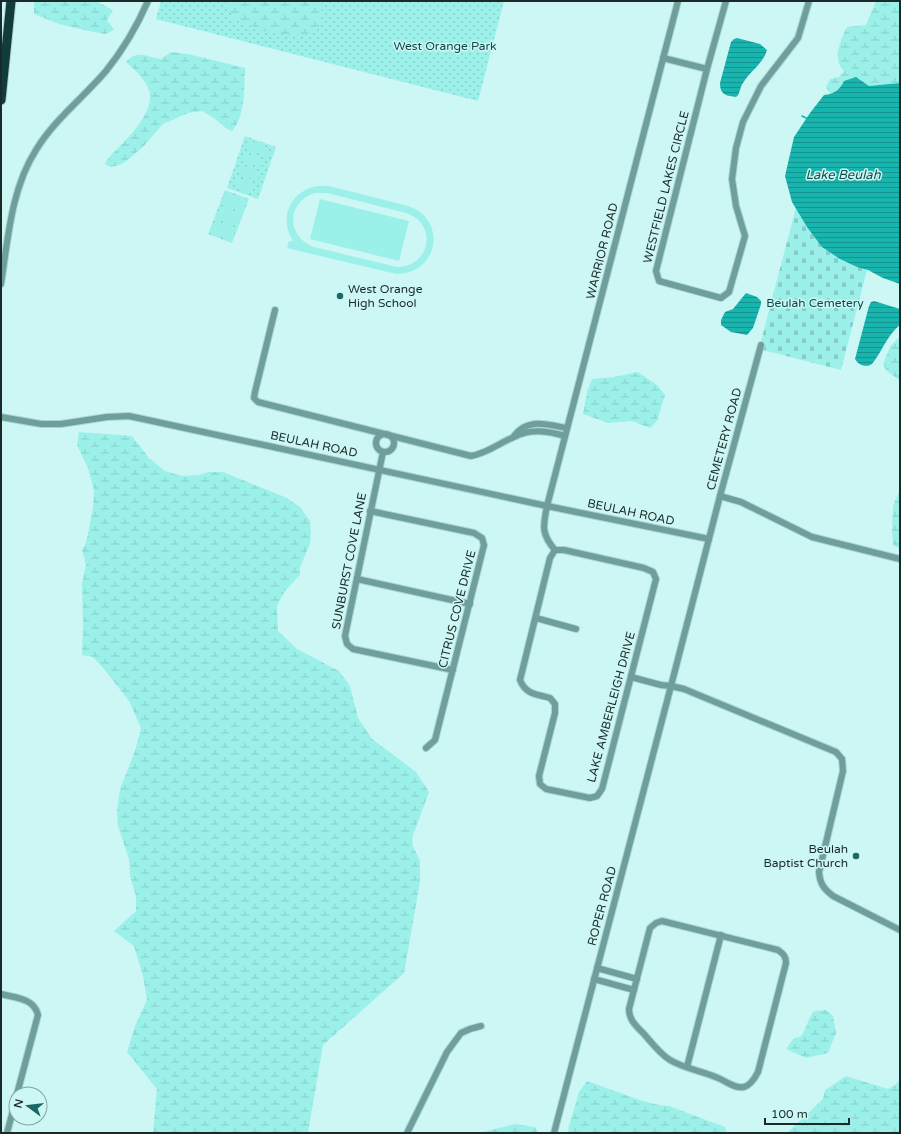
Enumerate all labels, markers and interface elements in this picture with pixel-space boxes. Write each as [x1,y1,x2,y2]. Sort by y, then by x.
park label: West Orange Park [393,39,497,53]
street label: WESTFIELD LAKES CIRCLE [640,109,692,265]
water label: Lake Beulah [805,167,882,183]
street label: WARRIOR ROAD [583,201,621,301]
place label: West Orange High School [348,282,423,310]
marker: West Orange High School [335,291,345,301]
park label: Beulah Cemetery [766,296,864,310]
street label: CEMETERY ROAD [704,386,744,492]
street label: BEULAH ROAD [269,428,359,460]
street label: SUNBURST COVE LANE [329,491,369,631]
street label: BEULAH ROAD [586,496,676,528]
street label: CITRUS COVE DRIVE [436,548,479,669]
street label: LAKE AMBERLEIGH DRIVE [584,630,638,784]
place label: Beulah Baptist Church [763,842,848,870]
marker: Beulah Baptist Church [851,851,861,861]
street label: ROPER ROAD [585,865,619,947]
north arrow [8,1086,48,1126]
text: N [11,1098,26,1109]
scale bar [765,1100,849,1126]
text: 100 m [771,1107,808,1121]

